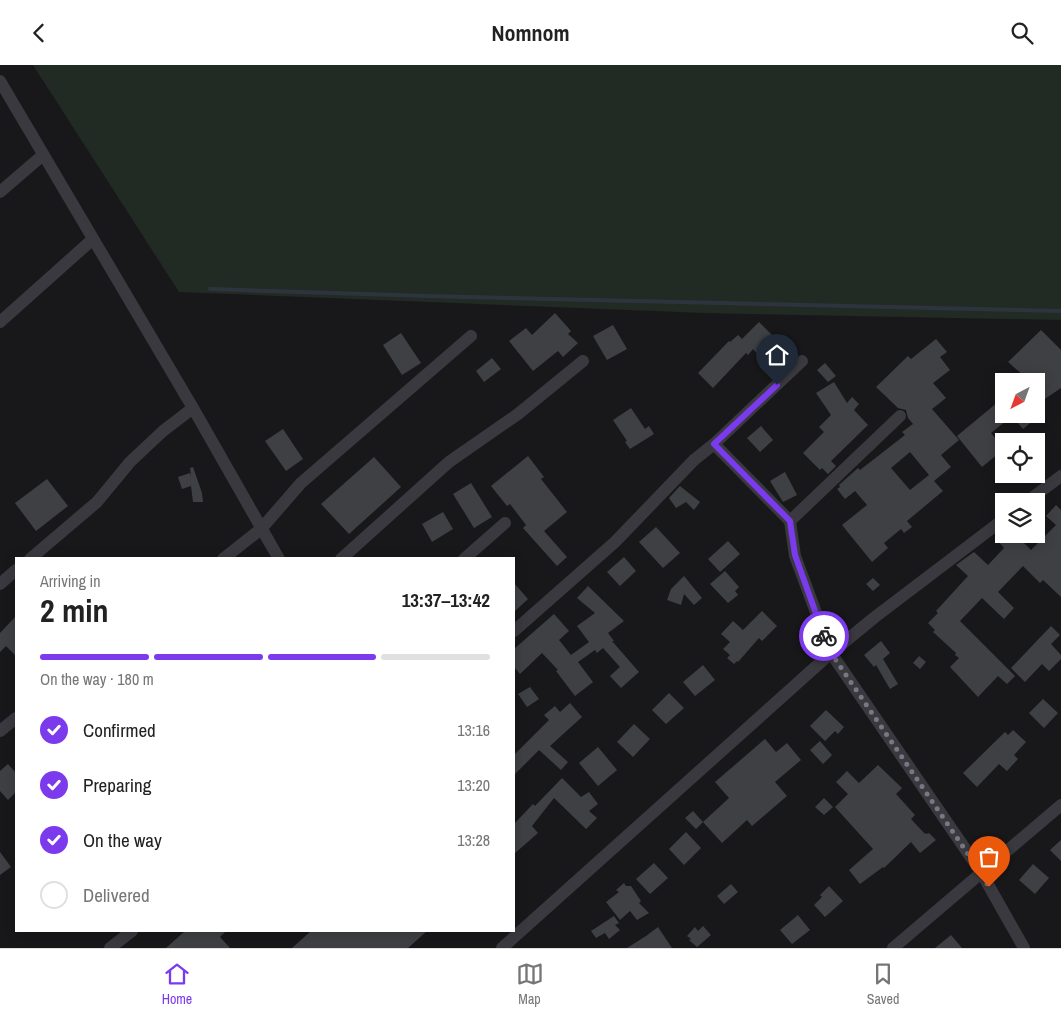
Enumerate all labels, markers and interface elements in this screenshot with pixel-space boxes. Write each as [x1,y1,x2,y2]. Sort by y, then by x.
text: Nomnom [491,18,570,48]
icon: back [25,19,53,47]
icon: search [1008,19,1036,47]
pin [756,334,798,385]
icon: home [763,341,791,369]
north arrow [995,373,1045,423]
map controls [995,373,1045,543]
button: locate [995,433,1045,483]
button: layers [995,493,1045,543]
text: Arriving in [40,570,101,592]
text: 13:37–13:42 [402,587,490,613]
text: 2 min [40,589,109,632]
courier [799,611,849,661]
icon: bike [810,622,838,650]
text: On the way · 180 m [40,668,154,690]
icon: check [40,716,68,744]
text: Confirmed [83,717,156,743]
text: 13:16 [457,719,490,741]
icon: check [40,771,68,799]
text: Preparing [83,772,151,798]
text: 13:20 [457,774,490,796]
icon: check [40,826,68,854]
text: On the way [83,827,162,853]
text: 13:28 [457,829,490,851]
pin [968,836,1010,887]
icon: bag [975,843,1003,871]
text: Delivered [83,882,150,908]
tab: Home [162,960,192,1008]
tab: Map [516,960,544,1008]
tab: Saved [867,960,899,1008]

